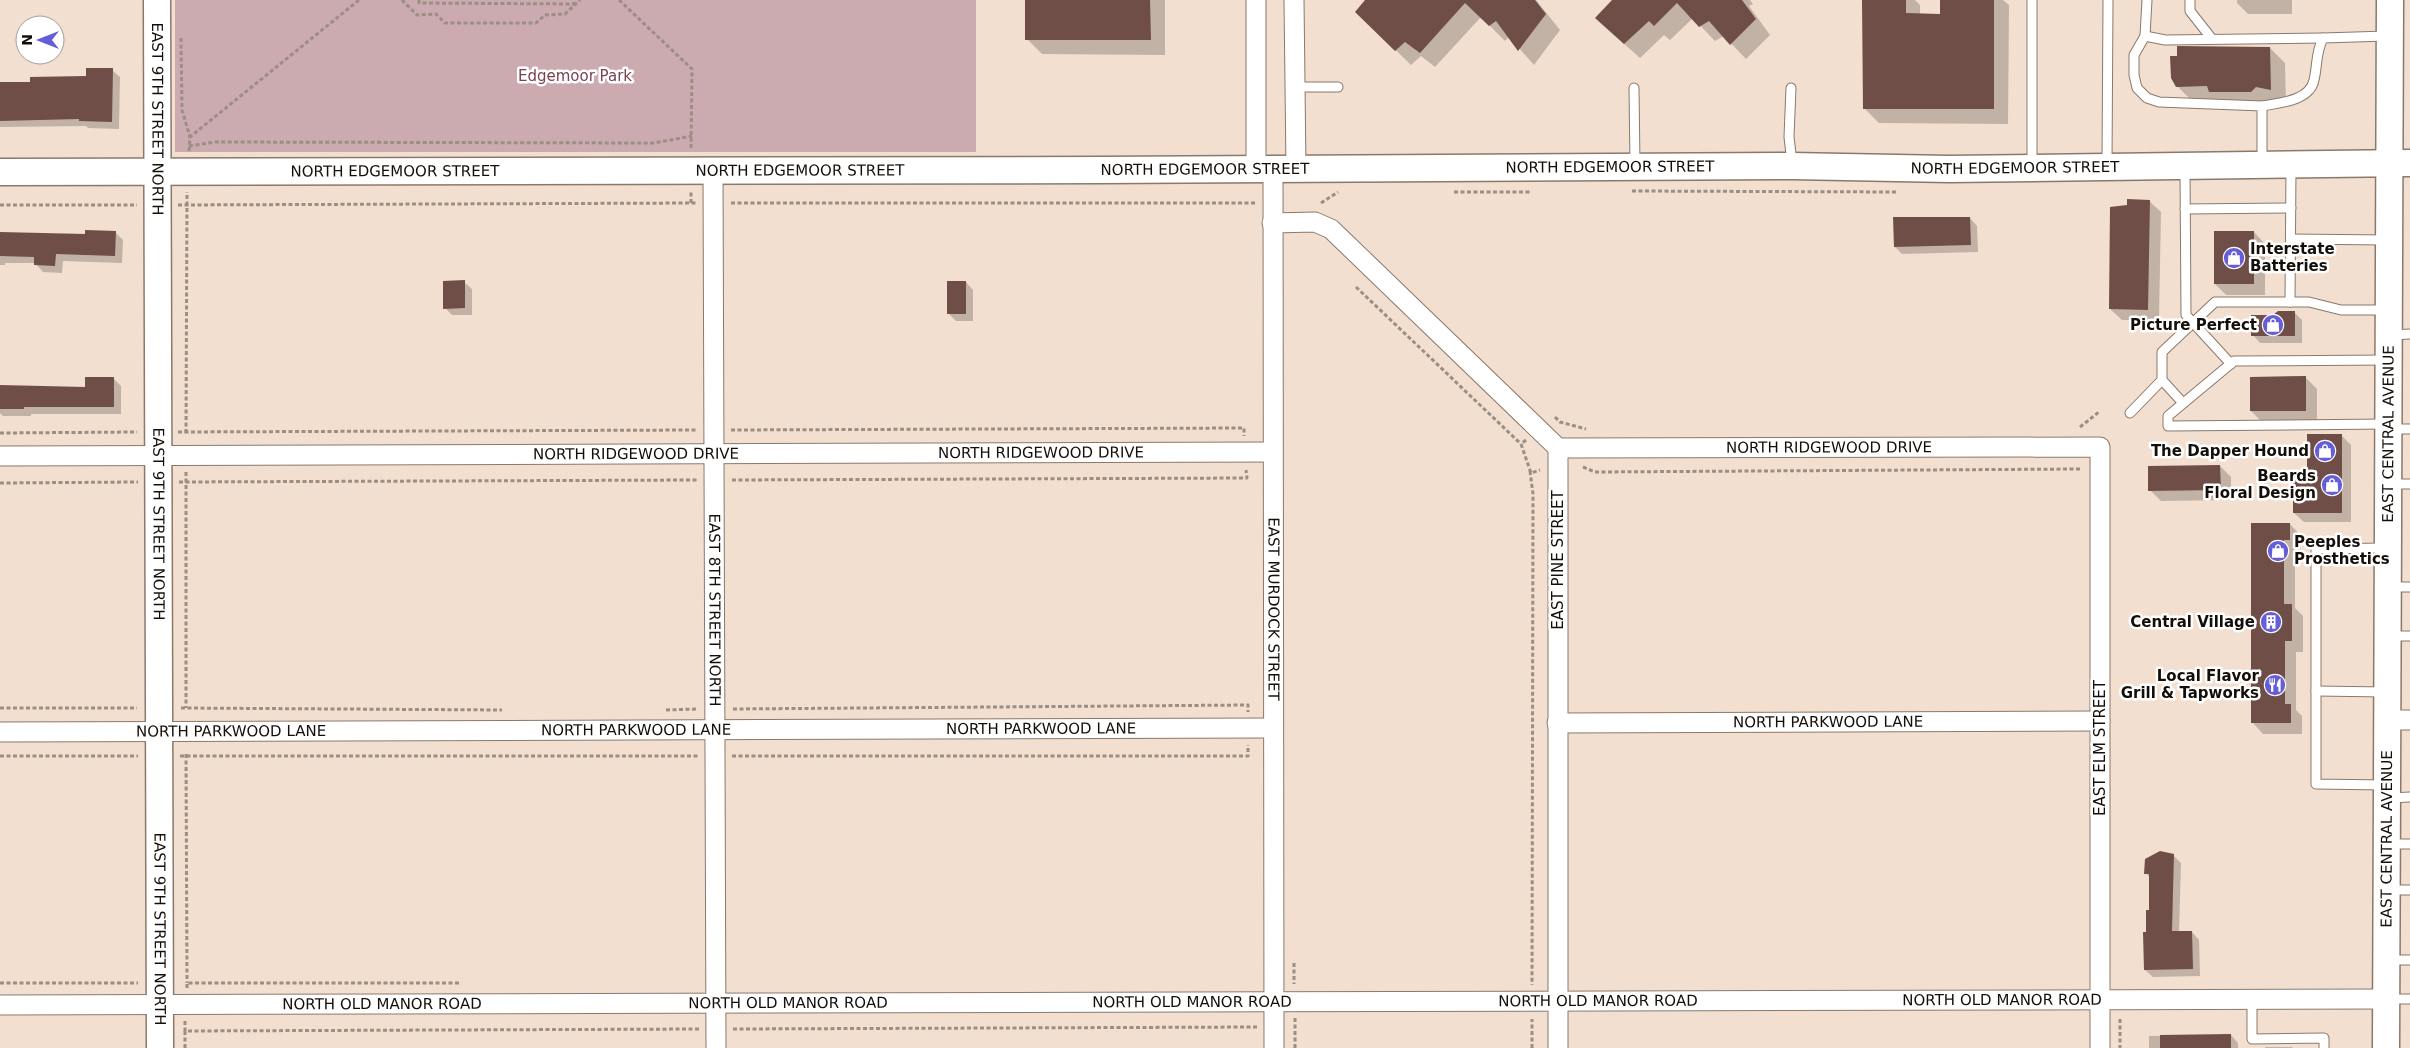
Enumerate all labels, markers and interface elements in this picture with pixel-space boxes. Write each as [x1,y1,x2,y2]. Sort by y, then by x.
north arrow [15,15,65,65]
street label: EAST 9TH STREET NORTH [148,23,167,215]
text: N [19,34,35,46]
park label: Edgemoor Park [518,67,632,85]
street label: NORTH EDGEMOOR STREET [1506,157,1715,177]
street label: NORTH EDGEMOOR STREET [1910,158,2120,178]
street label: NORTH EDGEMOOR STREET [1101,160,1310,179]
street label: NORTH EDGEMOOR STREET [696,161,905,180]
street label: NORTH EDGEMOOR STREET [291,162,500,180]
place label: Interstate Batteries [2250,240,2335,275]
shop icon: Interstate Batteries [2222,246,2246,270]
shop icon: Picture Perfect [2261,313,2285,337]
place label: Picture Perfect [2130,316,2257,334]
street label: EAST CENTRAL AVENUE [2379,345,2398,523]
street label: EAST 9TH STREET NORTH [149,428,168,620]
street label: NORTH RIDGEWOOD DRIVE [1726,438,1932,457]
shop icon: The Dapper Hound [2313,439,2337,463]
place label: The Dapper Hound [2151,442,2309,460]
street label: NORTH RIDGEWOOD DRIVE [938,443,1144,462]
street label: NORTH RIDGEWOOD DRIVE [533,445,739,463]
place label: Beards Floral Design [2204,467,2316,502]
shop icon: Beards Floral Design [2320,473,2344,497]
street label: EAST PINE STREET [1549,489,1567,630]
street label: EAST 8TH STREET NORTH [705,514,724,706]
street label: EAST MURDOCK STREET [1264,517,1283,702]
place label: Peeples Prosthetics [2294,533,2390,568]
shop icon: Peeples Prosthetics [2266,539,2290,563]
building icon: Central Village [2259,610,2283,634]
place label: Central Village [2130,613,2255,631]
place label: Local Flavor Grill & Tapworks [2121,667,2260,702]
restaurant icon: Local Flavor Grill & Tapworks [2263,673,2287,697]
street label: EAST ELM STREET [2091,679,2109,816]
street label: NORTH PARKWOOD LANE [1733,713,1923,731]
street label: NORTH PARKWOOD LANE [946,719,1136,738]
street label: NORTH PARKWOOD LANE [541,721,731,739]
street label: NORTH PARKWOOD LANE [136,722,326,741]
street label: EAST CENTRAL AVENUE [2377,750,2396,928]
street label: EAST 9TH STREET NORTH [150,833,169,1025]
street label: NORTH OLD MANOR ROAD [1902,991,2102,1009]
street label: NORTH OLD MANOR ROAD [1498,992,1698,1010]
street label: NORTH OLD MANOR ROAD [1092,993,1292,1011]
street label: NORTH OLD MANOR ROAD [688,994,888,1012]
street label: NORTH OLD MANOR ROAD [282,995,482,1013]

